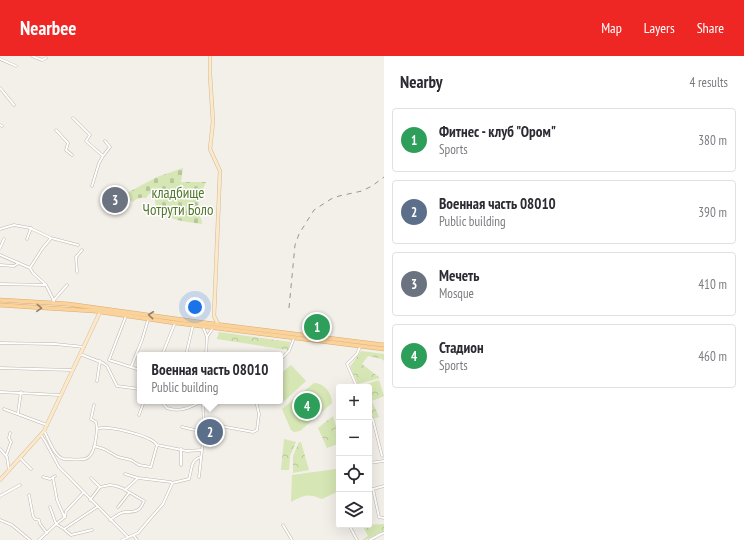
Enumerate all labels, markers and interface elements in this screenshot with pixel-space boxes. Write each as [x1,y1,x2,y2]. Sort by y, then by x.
text: Nearbee [20,16,77,40]
text: Map [601,19,622,37]
text: Layers [644,19,675,37]
text: Share [697,19,724,37]
text: Nearby [400,71,443,93]
text: 4 results [689,74,728,91]
text: Фитнес - клуб "Ором" [439,122,556,141]
text: 1 [411,132,417,149]
text: 380 m [698,132,727,149]
text: Sports [439,141,468,158]
park label: кладбище Чотрути Боло [143,183,213,219]
pin: 3 [102,185,128,215]
text: Военная часть 08010 [439,194,556,213]
text: 2 [411,204,417,221]
text: 390 m [698,204,727,221]
text: Public building [439,213,506,230]
text: Мечеть [439,266,479,285]
text: 3 [411,276,417,293]
text: 410 m [698,276,727,293]
text: Mosque [439,285,474,302]
your location [185,297,205,317]
one-way arrow [36,303,42,312]
one-way arrow [148,310,154,319]
pin: 1 [304,312,330,342]
text: Стадион [439,338,484,357]
text: 4 [411,348,417,365]
text: 460 m [698,348,727,365]
popup [137,352,283,404]
text: Sports [439,357,468,374]
text: Военная часть 08010 [152,360,268,379]
text: Public building [152,379,218,396]
map controls [336,384,372,528]
button: + [336,384,372,420]
pin: 4 [294,391,320,421]
pin: 2 [197,417,223,447]
button: − [336,420,372,456]
button: locate [336,456,372,492]
button: layers [336,492,372,528]

